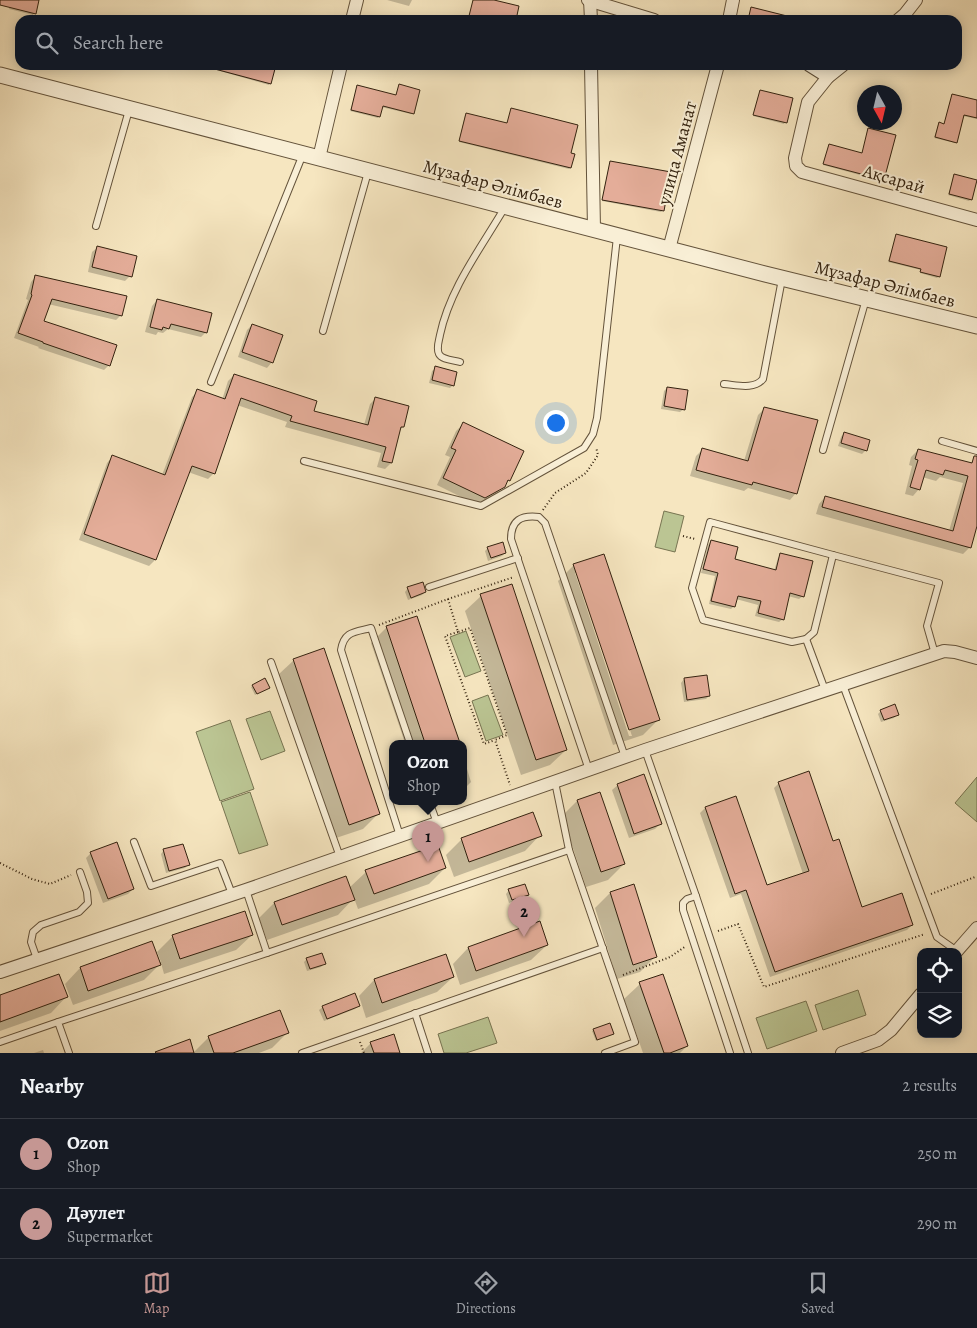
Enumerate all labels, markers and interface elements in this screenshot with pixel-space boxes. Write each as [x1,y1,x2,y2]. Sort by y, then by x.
search box [15,15,962,70]
icon: search [33,29,61,57]
text: Search here [73,30,163,56]
north arrow [857,85,902,130]
street label: улица Аманат [651,98,702,209]
street label: Мұзафар Әлімбаев [420,154,566,214]
street label: Ақсарай [859,158,928,199]
street label: Мұзафар Әлімбаев [812,255,958,313]
your location [543,410,569,436]
popup [389,740,467,805]
text: Ozon [407,749,449,775]
text: Shop [407,775,440,797]
pin: 1 [412,821,444,862]
pin: 2 [508,896,540,937]
map controls [917,948,962,1038]
button: locate [917,948,962,993]
button: layers [917,993,962,1038]
text: Nearby [20,1072,83,1100]
text: 2 results [902,1075,957,1097]
text: Ozon [67,1130,109,1156]
text: 1 [33,1143,39,1165]
text: 250 m [918,1143,957,1165]
text: Shop [67,1156,100,1178]
text: Дәулет [67,1200,125,1226]
text: 2 [32,1213,40,1235]
text: 290 m [917,1213,957,1235]
text: Supermarket [67,1226,153,1248]
tab: Map [143,1269,171,1318]
tab: Directions [456,1269,516,1318]
tab: Saved [801,1269,834,1318]

